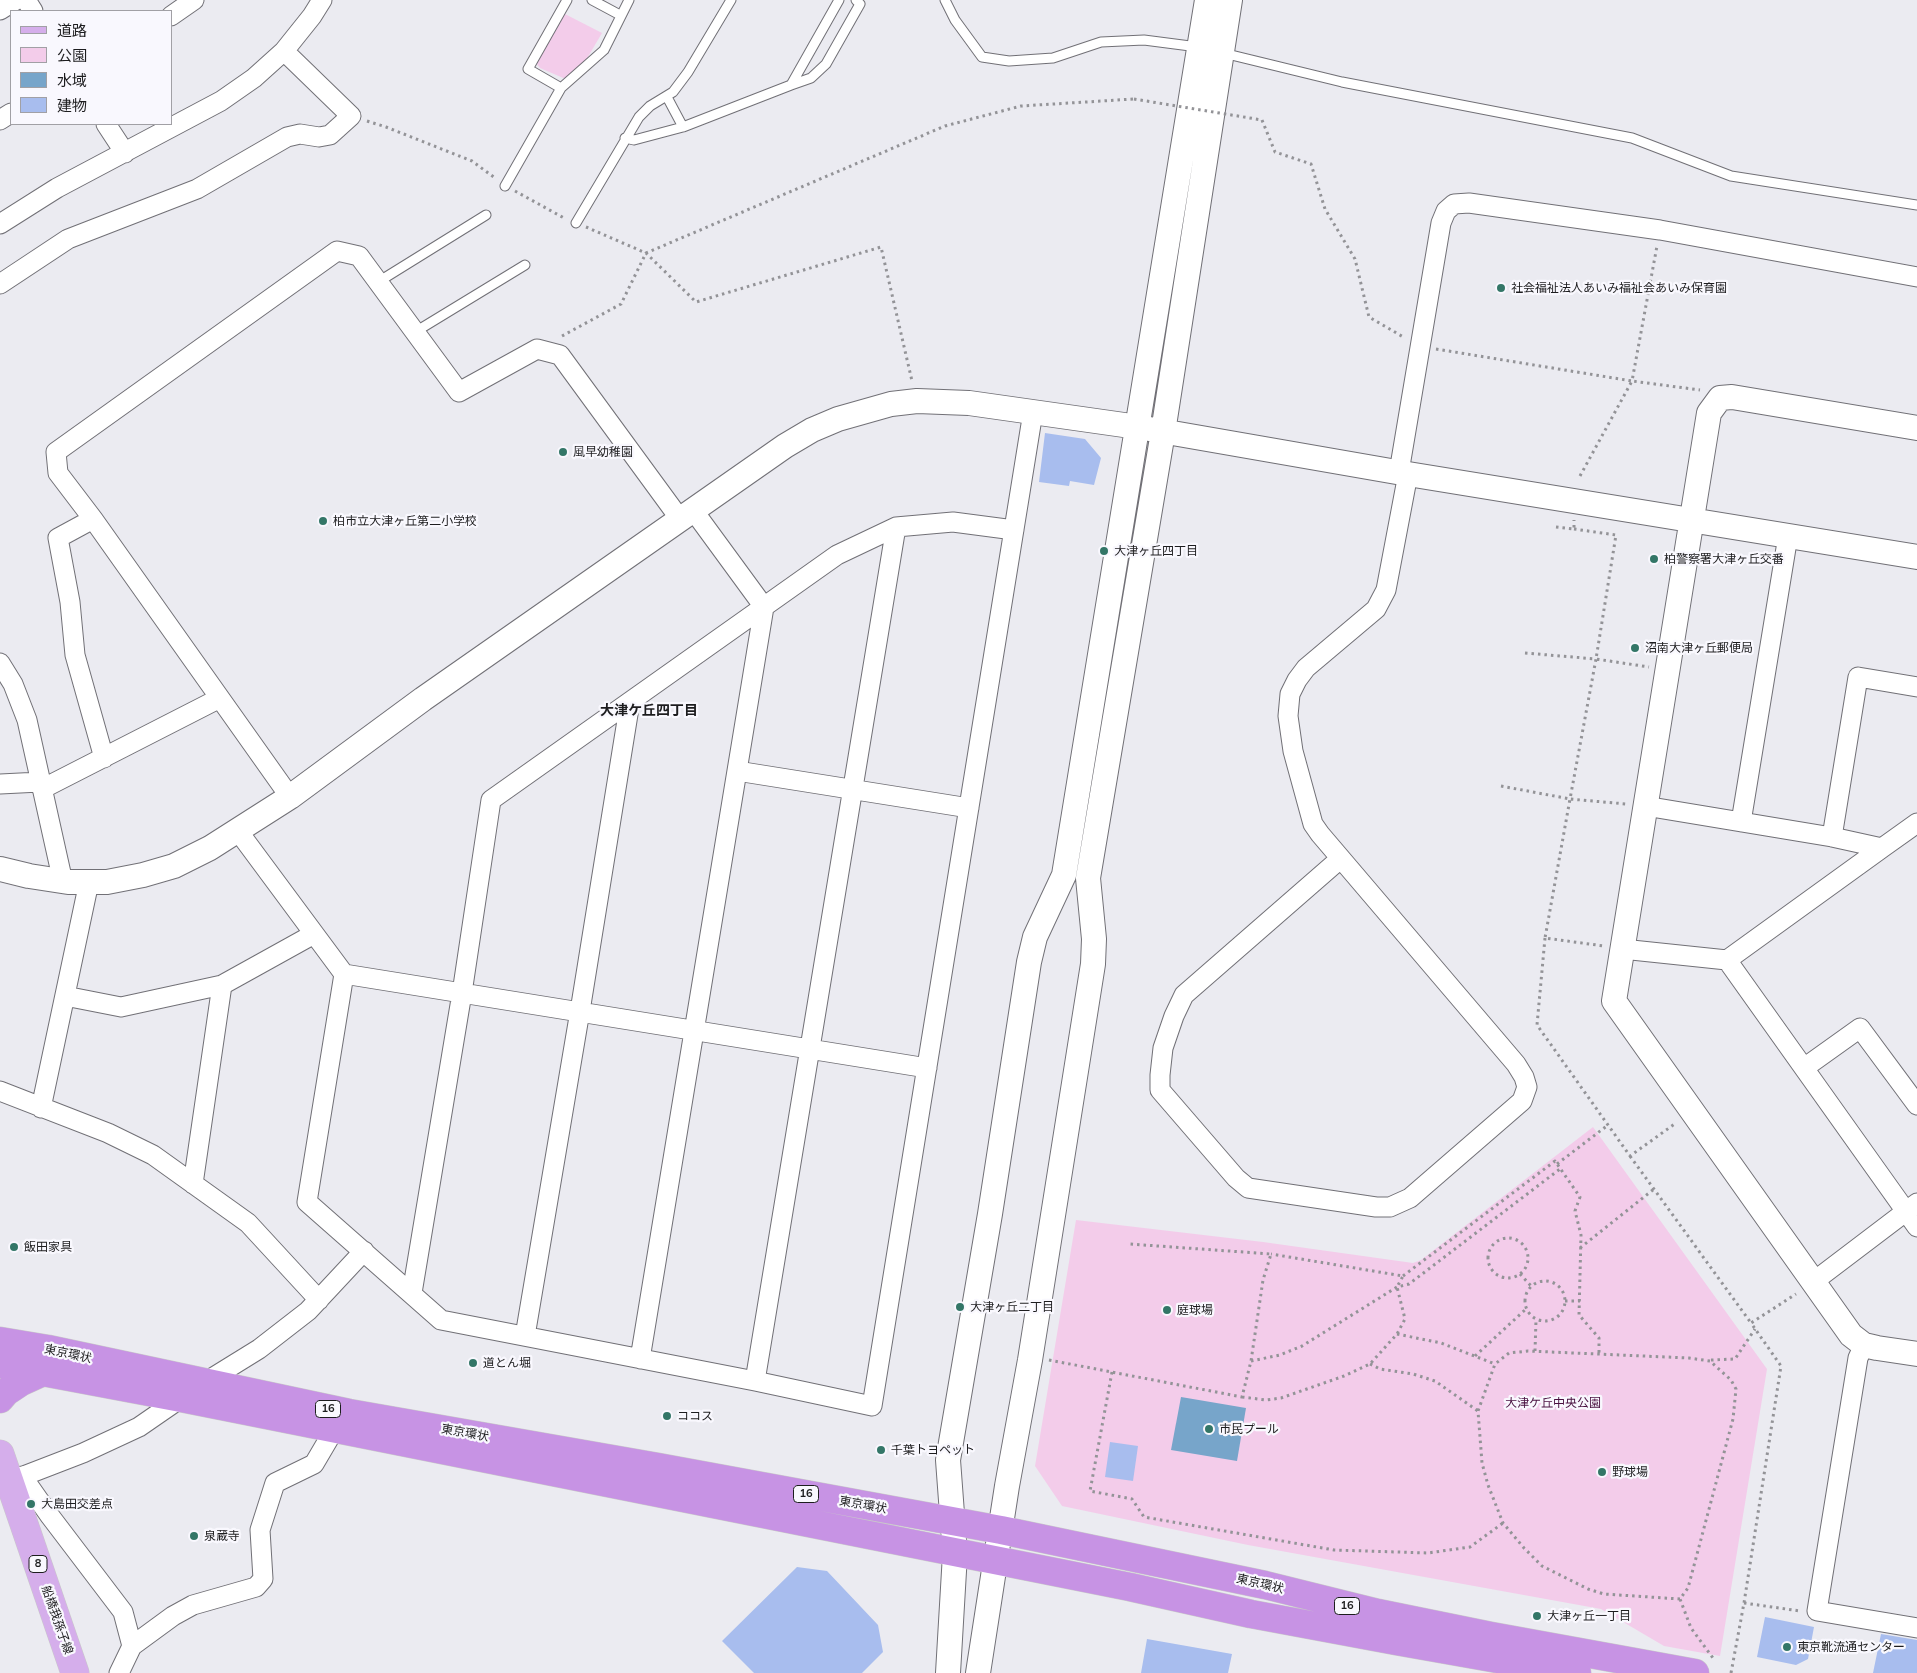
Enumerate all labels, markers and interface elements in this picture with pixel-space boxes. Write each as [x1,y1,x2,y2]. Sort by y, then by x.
legend [10,10,172,125]
text: 道路 [57,21,87,40]
text: 公園 [57,46,87,65]
text: 水域 [57,71,87,90]
text: 建物 [57,96,87,115]
place label: 社会福祉法人あいみ福祉会あいみ保育園 [1511,281,1727,295]
marker: 社会福祉法人あいみ福祉会あいみ保育園 [1495,282,1507,294]
place label: 風早幼稚園 [573,445,633,459]
marker: 風早幼稚園 [557,446,569,458]
place label: 柏市立大津ヶ丘第二小学校 [333,514,477,528]
marker: 柏市立大津ヶ丘第二小学校 [317,515,329,527]
place label: 大津ヶ丘四丁目 [1114,544,1198,558]
marker: 大津ヶ丘四丁目 [1098,545,1110,557]
place label: 柏警察署大津ヶ丘交番 [1664,552,1784,566]
marker: 柏警察署大津ヶ丘交番 [1648,553,1660,565]
place label: 沼南大津ヶ丘郵便局 [1645,641,1753,655]
marker: 沼南大津ヶ丘郵便局 [1629,642,1641,654]
district label: 大津ケ丘四丁目 [600,703,698,719]
place label: 飯田家具 [24,1240,72,1254]
marker: 飯田家具 [8,1241,20,1253]
place label: 大津ヶ丘二丁目 [970,1300,1054,1314]
marker: 大津ヶ丘二丁目 [954,1301,966,1313]
place label: 庭球場 [1177,1303,1213,1317]
marker: 庭球場 [1161,1304,1173,1316]
street label: 東京環状 [43,1342,93,1366]
place label: 道とん堀 [483,1356,531,1370]
marker: 道とん堀 [467,1357,479,1369]
park label: 大津ケ丘中央公園 [1505,1396,1601,1410]
road number: 16 [316,1400,340,1418]
place label: ココス [677,1409,713,1423]
marker: ココス [661,1410,673,1422]
street label: 東京環状 [440,1422,490,1444]
place label: 市民プール [1219,1422,1279,1436]
marker: 市民プール [1203,1423,1215,1435]
place label: 千葉トヨペット [891,1443,975,1457]
marker: 千葉トヨペット [875,1444,887,1456]
place label: 野球場 [1612,1465,1648,1479]
marker: 野球場 [1596,1466,1608,1478]
road number: 16 [794,1486,818,1502]
street label: 東京環状 [838,1494,888,1516]
place label: 大島田交差点 [41,1497,113,1511]
marker: 大島田交差点 [25,1498,37,1510]
place label: 泉蔵寺 [204,1529,240,1543]
marker: 泉蔵寺 [188,1530,200,1542]
road number: 8 [29,1556,47,1572]
street label: 東京環状 [1235,1572,1285,1596]
street label: 船橋我孫子線 [38,1584,76,1656]
road number: 16 [1334,1598,1360,1614]
place label: 大津ヶ丘一丁目 [1547,1609,1631,1623]
marker: 大津ヶ丘一丁目 [1531,1610,1543,1622]
place label: 東京靴流通センター [1797,1640,1905,1654]
marker: 東京靴流通センター [1781,1641,1793,1653]

